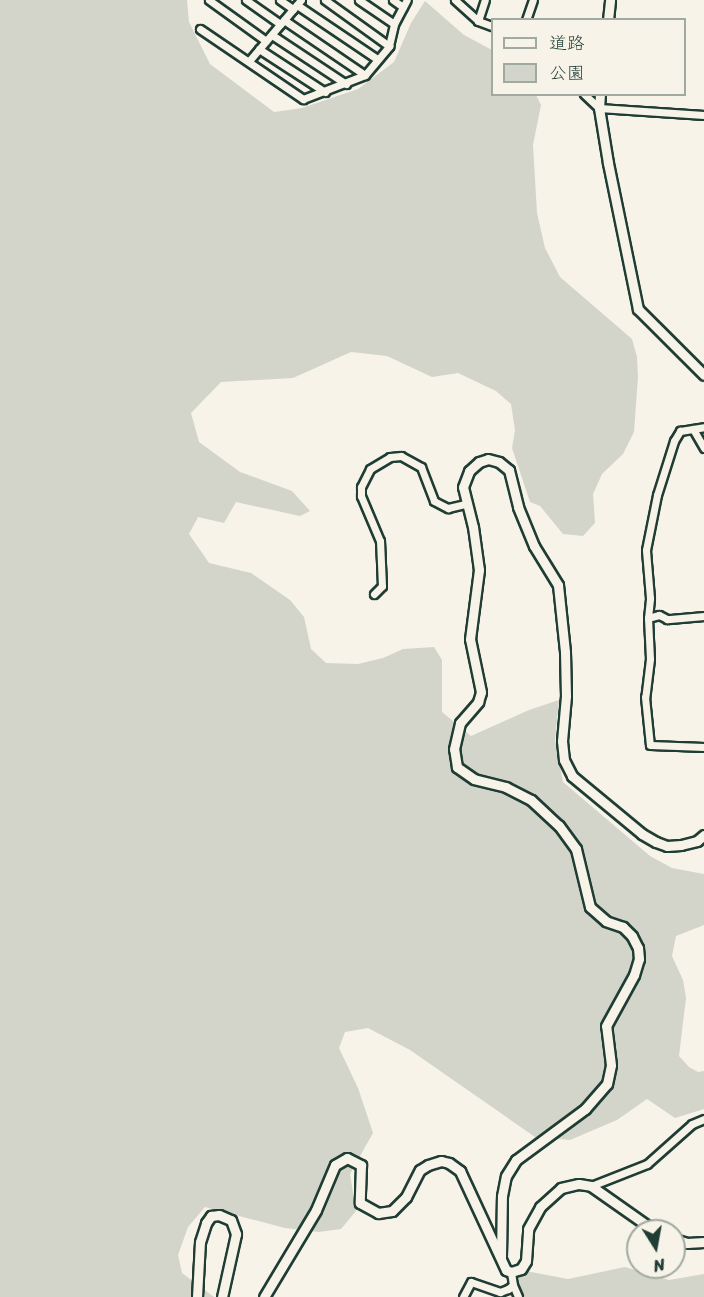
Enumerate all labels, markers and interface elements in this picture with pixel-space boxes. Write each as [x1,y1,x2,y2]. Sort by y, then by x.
legend [491,18,686,96]
text: 道路 [549,27,585,59]
text: 公園 [549,57,585,89]
north arrow [626,1219,686,1279]
text: N [651,1250,667,1280]

